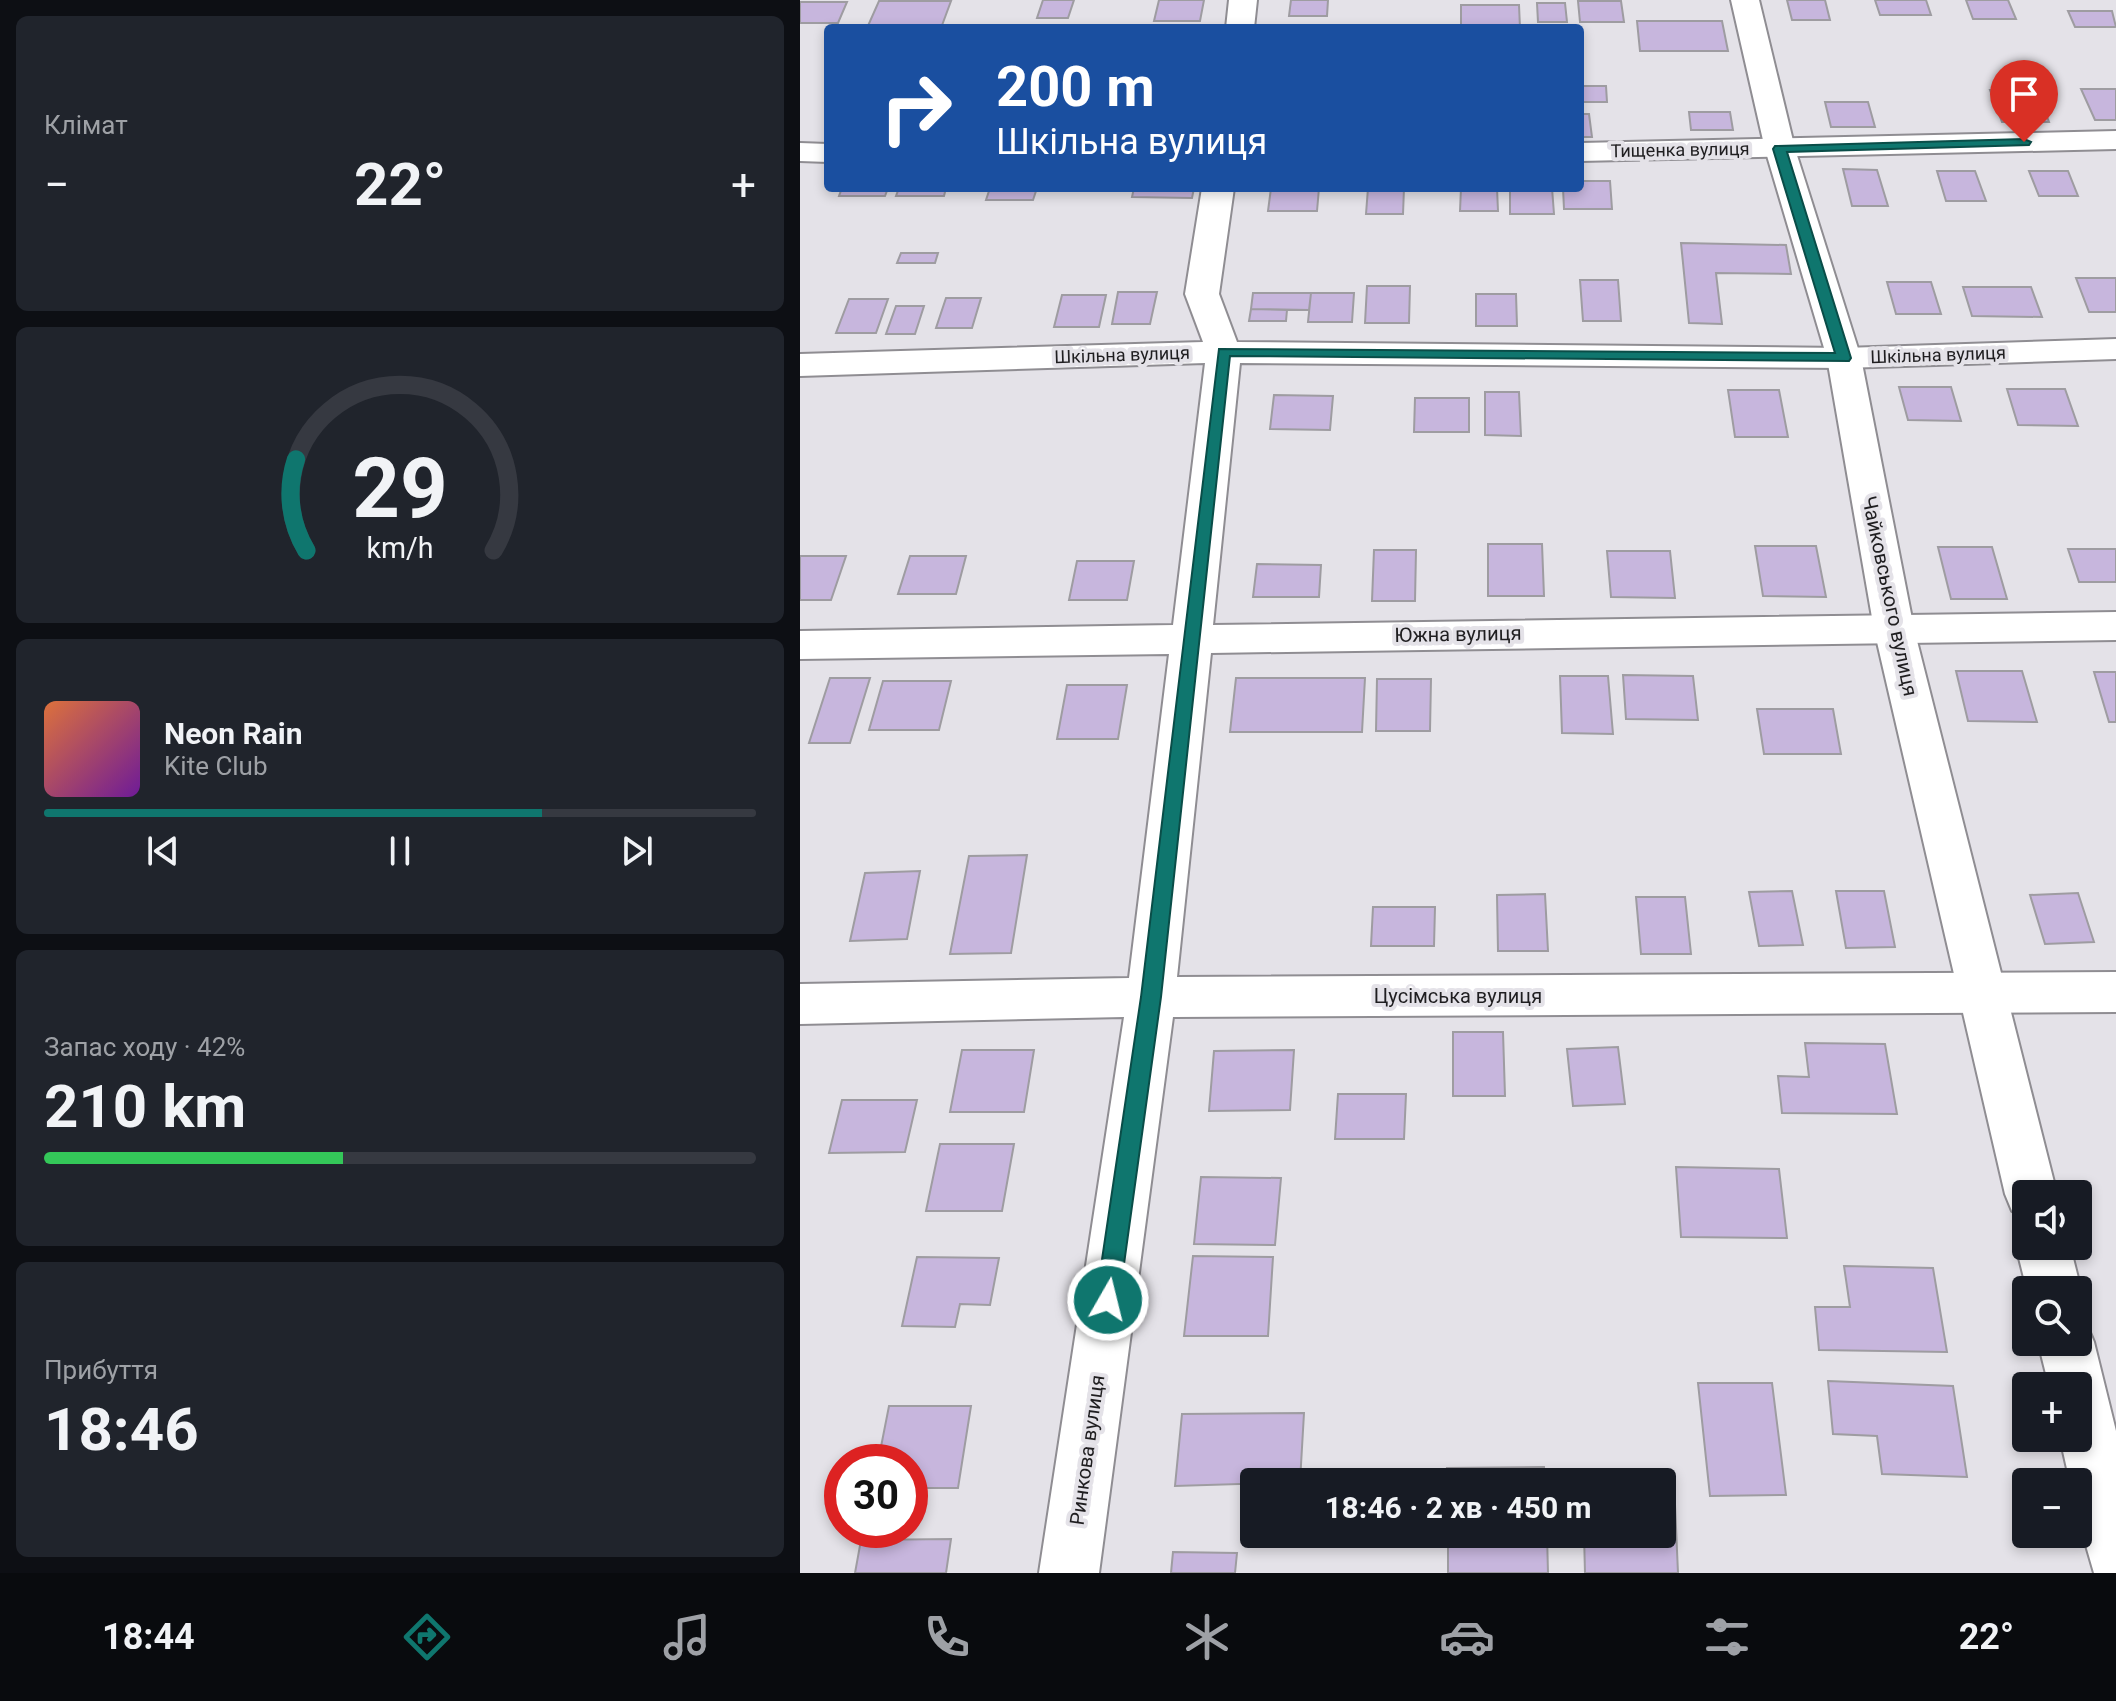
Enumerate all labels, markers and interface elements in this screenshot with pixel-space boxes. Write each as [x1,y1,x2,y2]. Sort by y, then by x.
text: 200 m [996,54,1155,120]
icon: right [864,56,968,160]
pin [1990,60,2058,142]
icon: arrive [2002,72,2046,116]
text: Клімат [44,110,128,140]
text: Шкільна вулиця [996,121,1267,163]
street label: Тищенка вулиця [1610,138,1750,161]
text: 22° [354,149,446,220]
text: − [44,159,69,211]
text: + [731,159,756,211]
street label: Шкільна вулиця [1054,342,1190,367]
street label: Шкільна вулиця [1870,342,2006,367]
text: 29 [352,440,448,537]
street label: Чайковського вулиця [1857,494,1923,698]
text: km/h [366,531,434,565]
street label: Южна вулиця [1394,621,1522,647]
text: Neon Rain [164,716,303,751]
text: Kite Club [164,751,268,781]
icon: previous [141,829,185,873]
icon: pause [378,829,422,873]
icon: next [615,829,659,873]
street label: Цусімська вулиця [1374,984,1542,1008]
text: Запас ходу · 42% [44,1032,245,1062]
text: 210 km [44,1071,246,1142]
map controls [2012,1180,2092,1548]
button: sound [2012,1180,2092,1260]
position arrow [1066,1258,1150,1342]
button: search [2012,1276,2092,1356]
text: Прибуття [44,1355,158,1385]
button: + [2012,1372,2092,1452]
street label: Ринкова вулиця [1065,1373,1109,1527]
text: 18:46 [44,1394,199,1465]
speed limit sign: 30 [824,1444,928,1548]
button: − [2012,1468,2092,1548]
text: 18:46 · 2 хв · 450 m [1324,1490,1592,1525]
icon: directions [399,1609,455,1665]
icon: music [659,1609,715,1665]
icon: phone [919,1609,975,1665]
icon: climate [1179,1609,1235,1665]
icon: car [1439,1609,1495,1665]
icon: filters [1699,1609,1755,1665]
text: 18:44 [102,1616,195,1658]
text: 22° [1959,1616,2014,1658]

